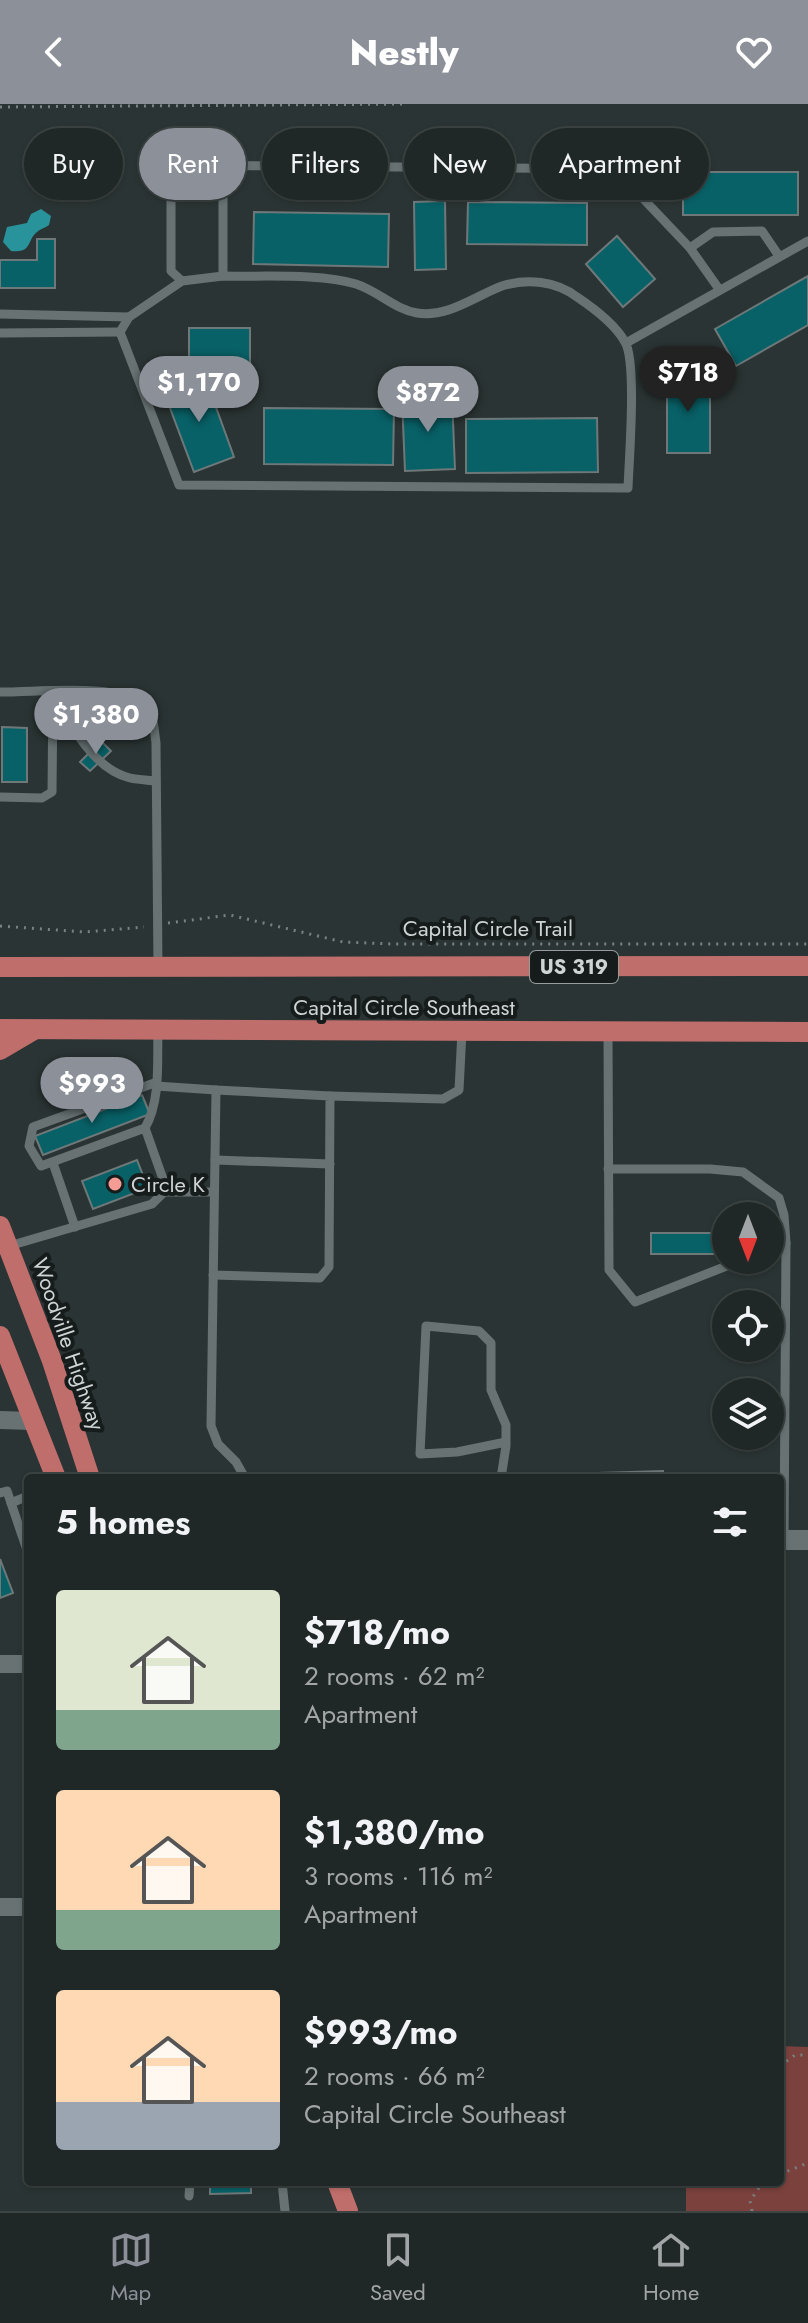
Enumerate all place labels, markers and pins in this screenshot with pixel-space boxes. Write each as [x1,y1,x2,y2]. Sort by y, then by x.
pin: $718 [641,346,735,414]
pin: $1,170 [134,356,264,424]
pin: $872 [381,366,475,434]
pin: $1,380 [31,688,161,756]
pin: $993 [45,1057,139,1125]
place label: Circle K [131,1168,206,1200]
marker: Circle K [106,1175,124,1193]

